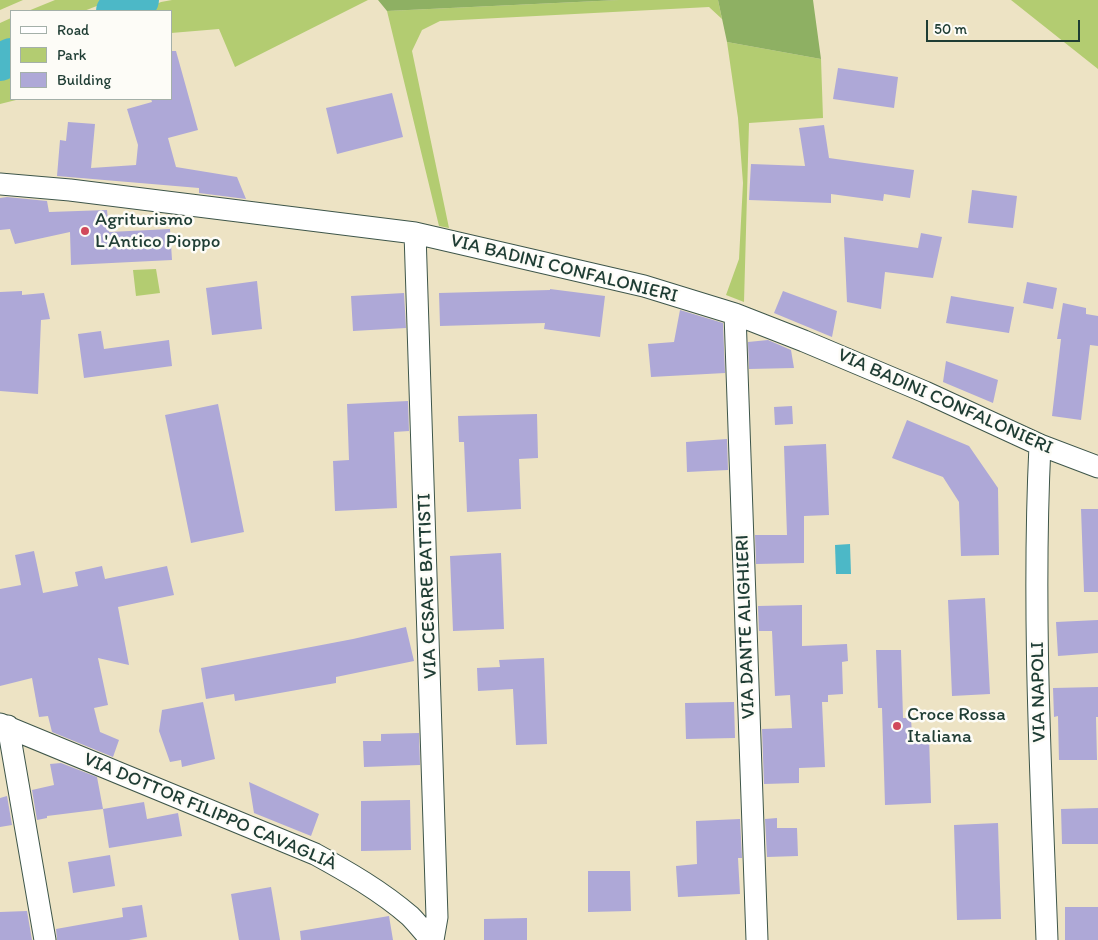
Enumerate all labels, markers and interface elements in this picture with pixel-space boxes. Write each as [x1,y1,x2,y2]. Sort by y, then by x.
legend [10,10,172,100]
scale bar [928,10,1082,42]
text: 50 m [934,20,967,38]
text: Road [57,21,89,39]
text: Park [57,46,87,64]
text: Building [57,71,111,89]
place label: Agriturismo L'Antico Pioppo [95,209,220,253]
marker: Agriturismo L'Antico Pioppo [79,225,91,237]
street label: VIA BADINI CONFALONIERI [448,230,680,308]
street label: VIA BADINI CONFALONIERI [834,344,1056,460]
street label: VIA CESARE BATTISTI [413,493,443,679]
street label: VIA DANTE ALIGHIERI [731,534,761,720]
street label: VIA NAPOLI [1027,641,1051,743]
place label: Croce Rossa Italiana [907,704,1006,748]
marker: Croce Rossa Italiana [891,720,903,732]
street label: VIA DOTTOR FILIPPO CAVAGLIÀ [80,748,340,876]

